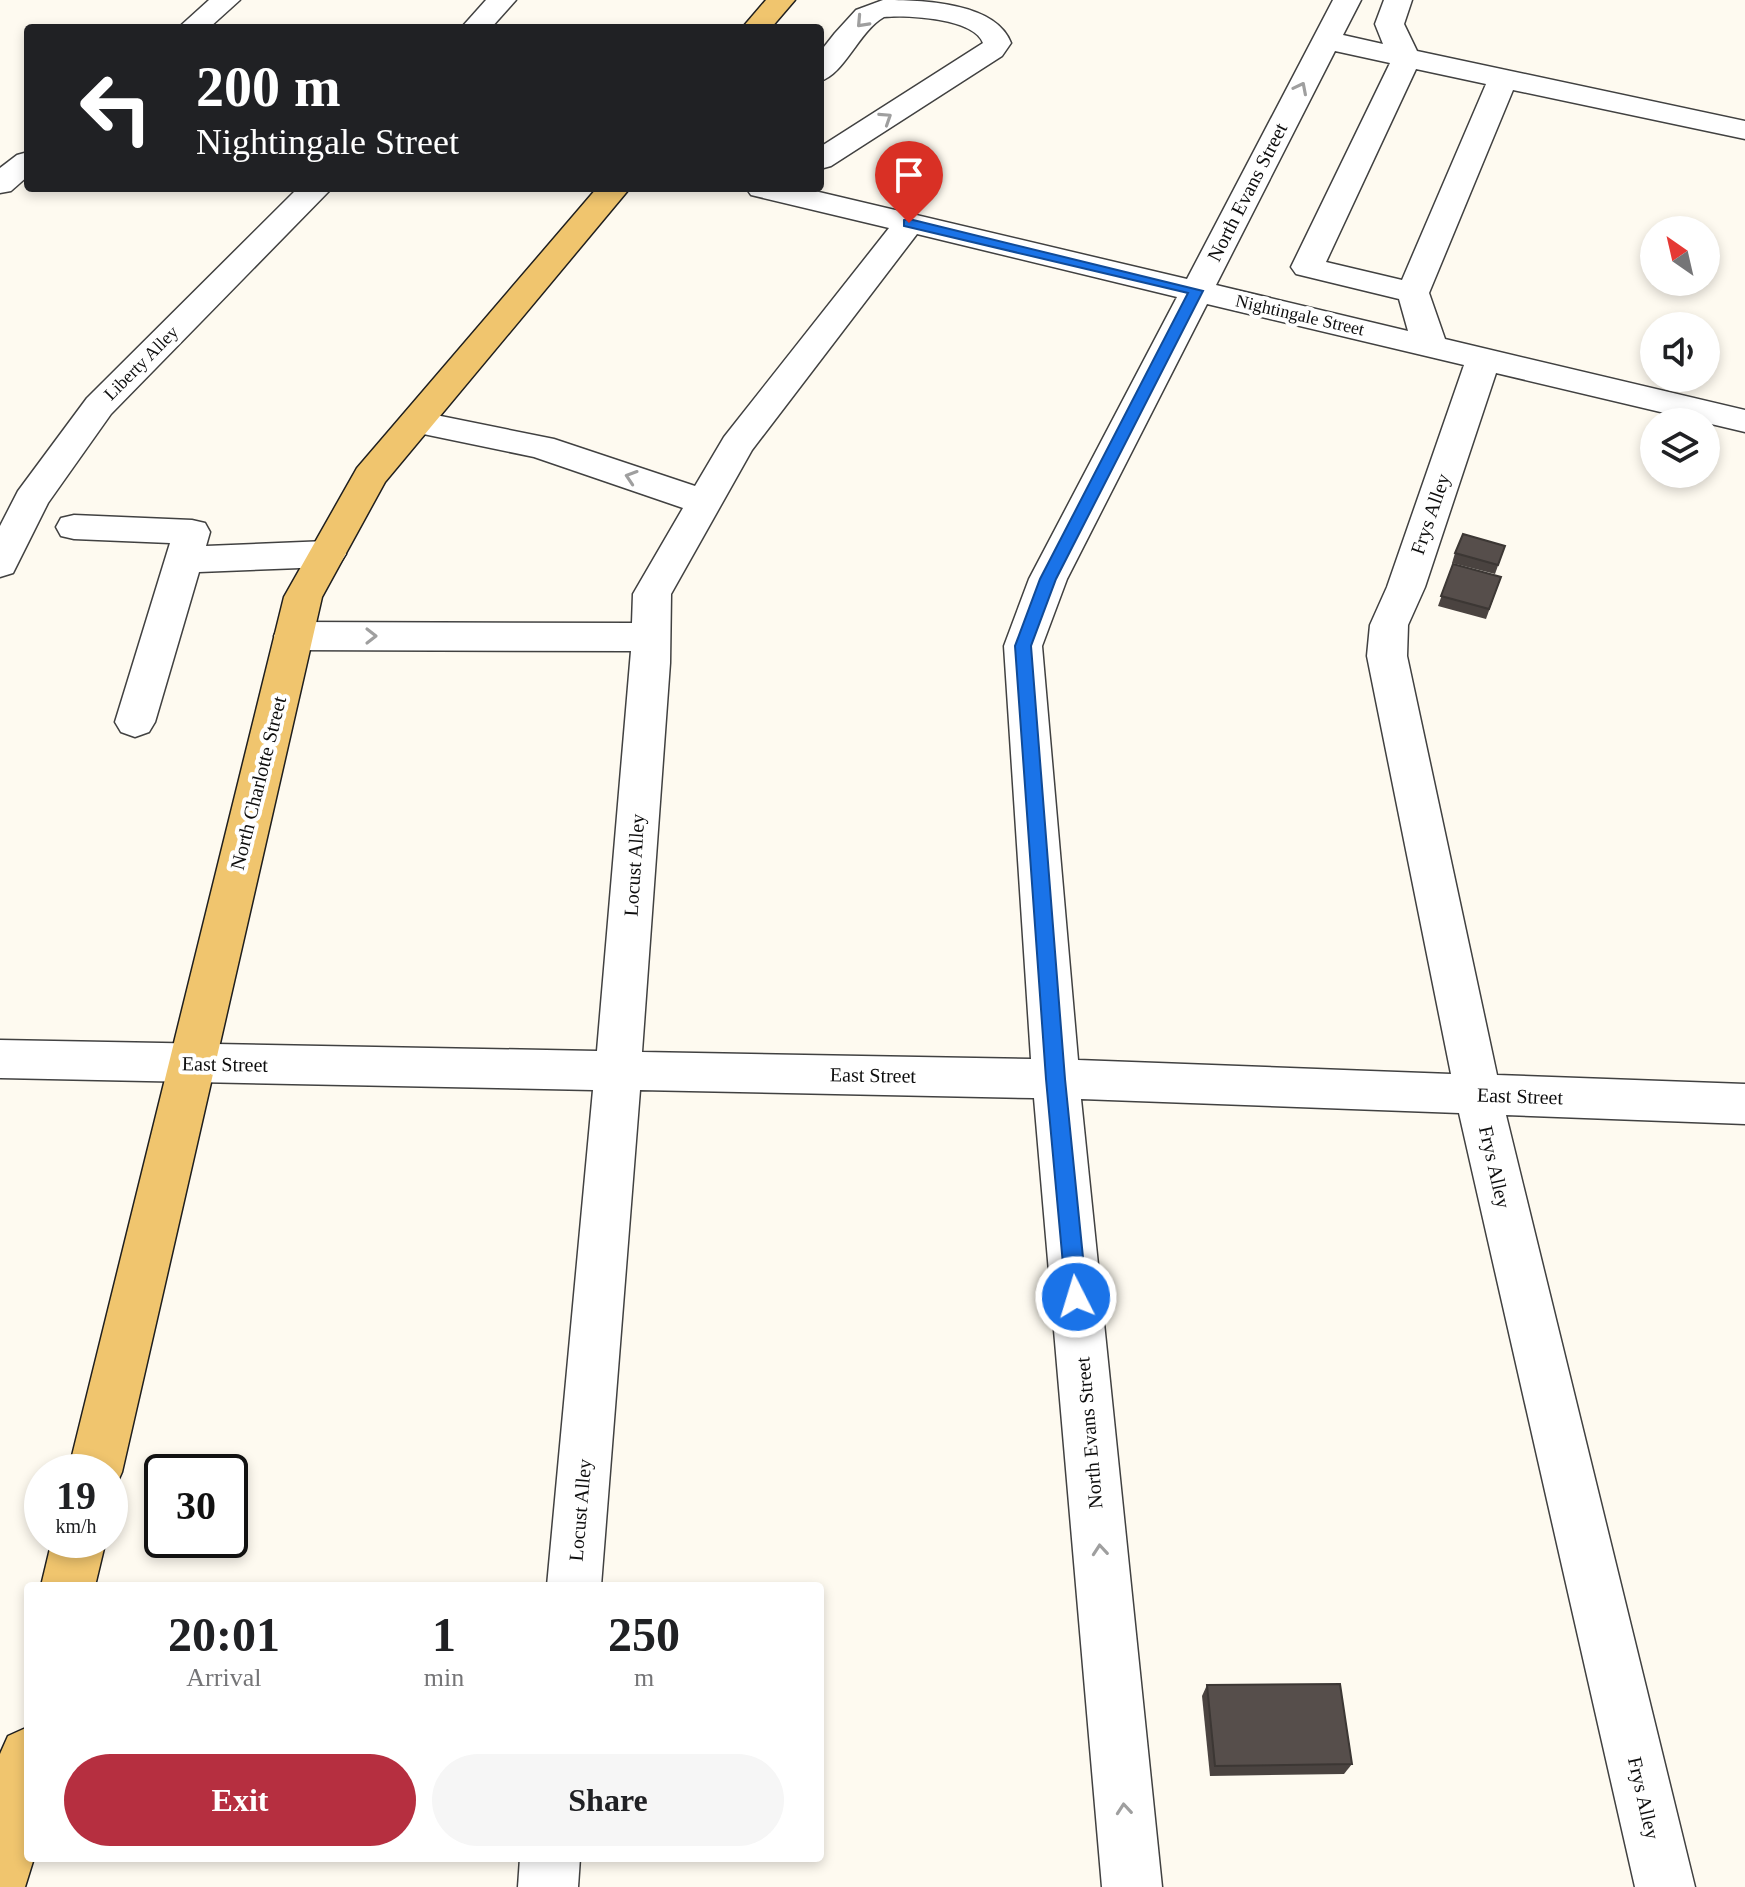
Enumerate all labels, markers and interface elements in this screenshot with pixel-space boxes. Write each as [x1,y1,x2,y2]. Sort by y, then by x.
one-way arrow [856,13,871,27]
icon: left [64,56,168,160]
text: 200 m [196,56,341,118]
one-way arrow [1292,82,1307,96]
one-way arrow [877,112,891,127]
street label: North Evans Street [1203,119,1292,265]
text: Nightingale Street [196,122,459,162]
pin [875,141,943,223]
icon: arrive [887,153,931,197]
north arrow [1640,216,1720,296]
map controls [1640,216,1720,488]
street label: Nightingale Street [1234,290,1366,340]
button: sound [1640,312,1720,392]
street label: Liberty Alley [100,322,182,404]
button: layers [1640,408,1720,488]
one-way arrow [624,471,638,487]
street label: Frys Alley [1406,471,1455,558]
one-way arrow [365,627,378,645]
street label: North Charlotte Street [226,694,290,872]
street label: Locust Alley [619,813,650,917]
street label: East Street [182,1052,269,1076]
street label: East Street [830,1063,917,1087]
street label: East Street [1477,1084,1564,1109]
street label: Frys Alley [1474,1124,1515,1211]
position arrow [1034,1255,1118,1339]
street label: North Evans Street [1071,1356,1107,1510]
speed limit sign: 30 [144,1454,248,1558]
street label: Locust Alley [565,1458,596,1562]
text: 19 [56,1473,96,1518]
text: km/h [55,1515,97,1537]
one-way arrow [1092,1544,1109,1557]
text: 20:01 [168,1608,280,1661]
text: 1 [432,1608,456,1661]
text: 250 [608,1608,680,1661]
text: Arrival [186,1663,261,1692]
text: min [424,1663,464,1692]
text: m [634,1663,654,1692]
button: Exit [64,1754,416,1846]
button: Share [432,1754,784,1846]
street label: Frys Alley [1623,1755,1664,1842]
one-way arrow [1116,1802,1133,1815]

